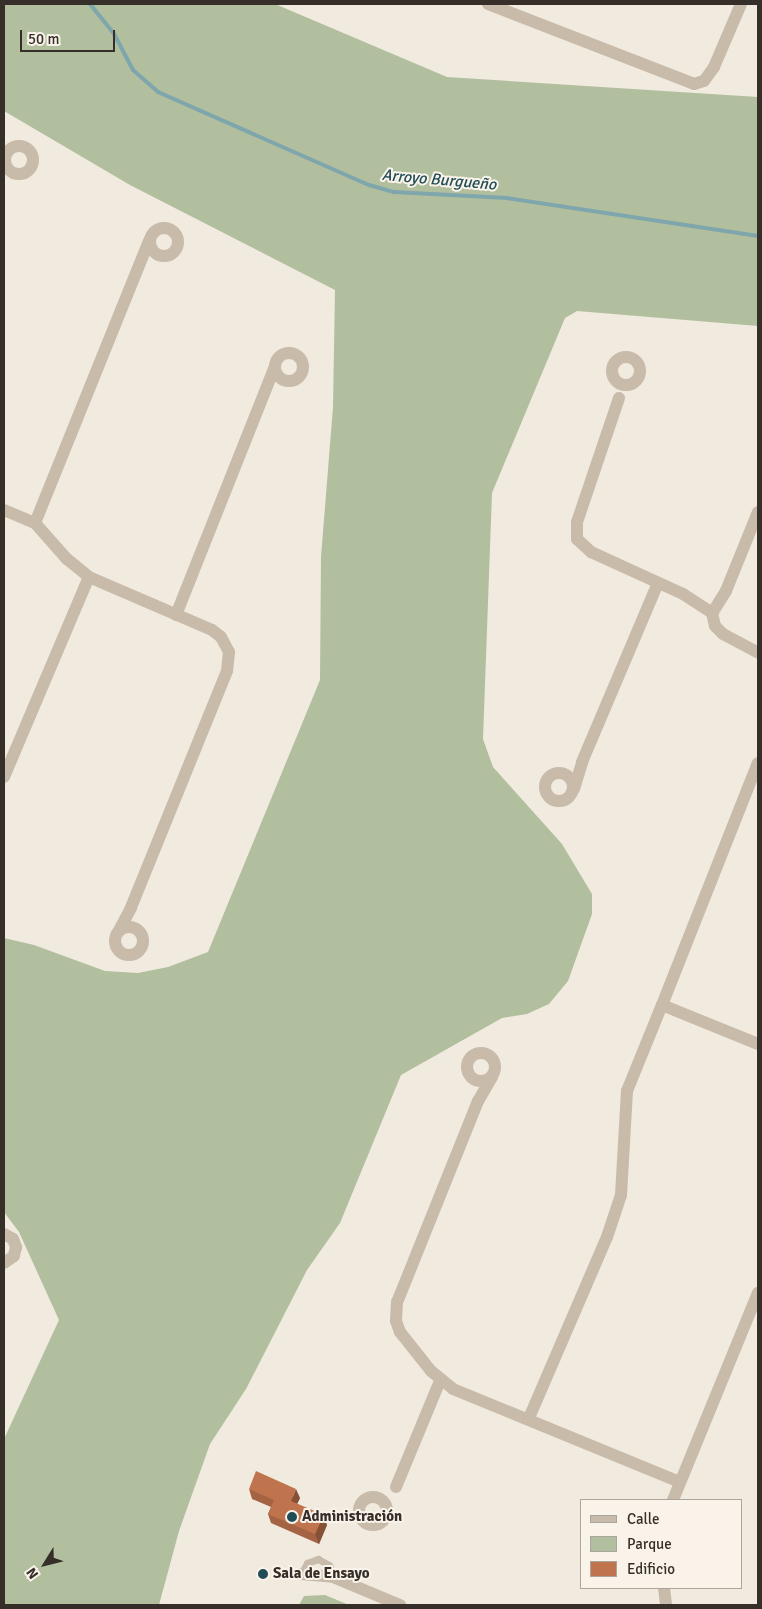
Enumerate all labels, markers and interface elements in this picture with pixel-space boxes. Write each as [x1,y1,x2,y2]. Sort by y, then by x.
scale bar [22,20,118,52]
text: 50 m [28,30,59,48]
water label: Arroyo Burgueño [381,165,497,195]
legend [580,1499,742,1589]
place label: Administración [302,1508,402,1526]
text: Calle [627,1510,660,1528]
marker: Administración [286,1511,298,1523]
text: Parque [627,1535,672,1553]
north arrow [20,1539,70,1589]
text: Edificio [627,1560,675,1578]
text: N [23,1564,42,1582]
place label: Sala de Ensayo [273,1565,370,1583]
marker: Sala de Ensayo [257,1568,269,1580]

